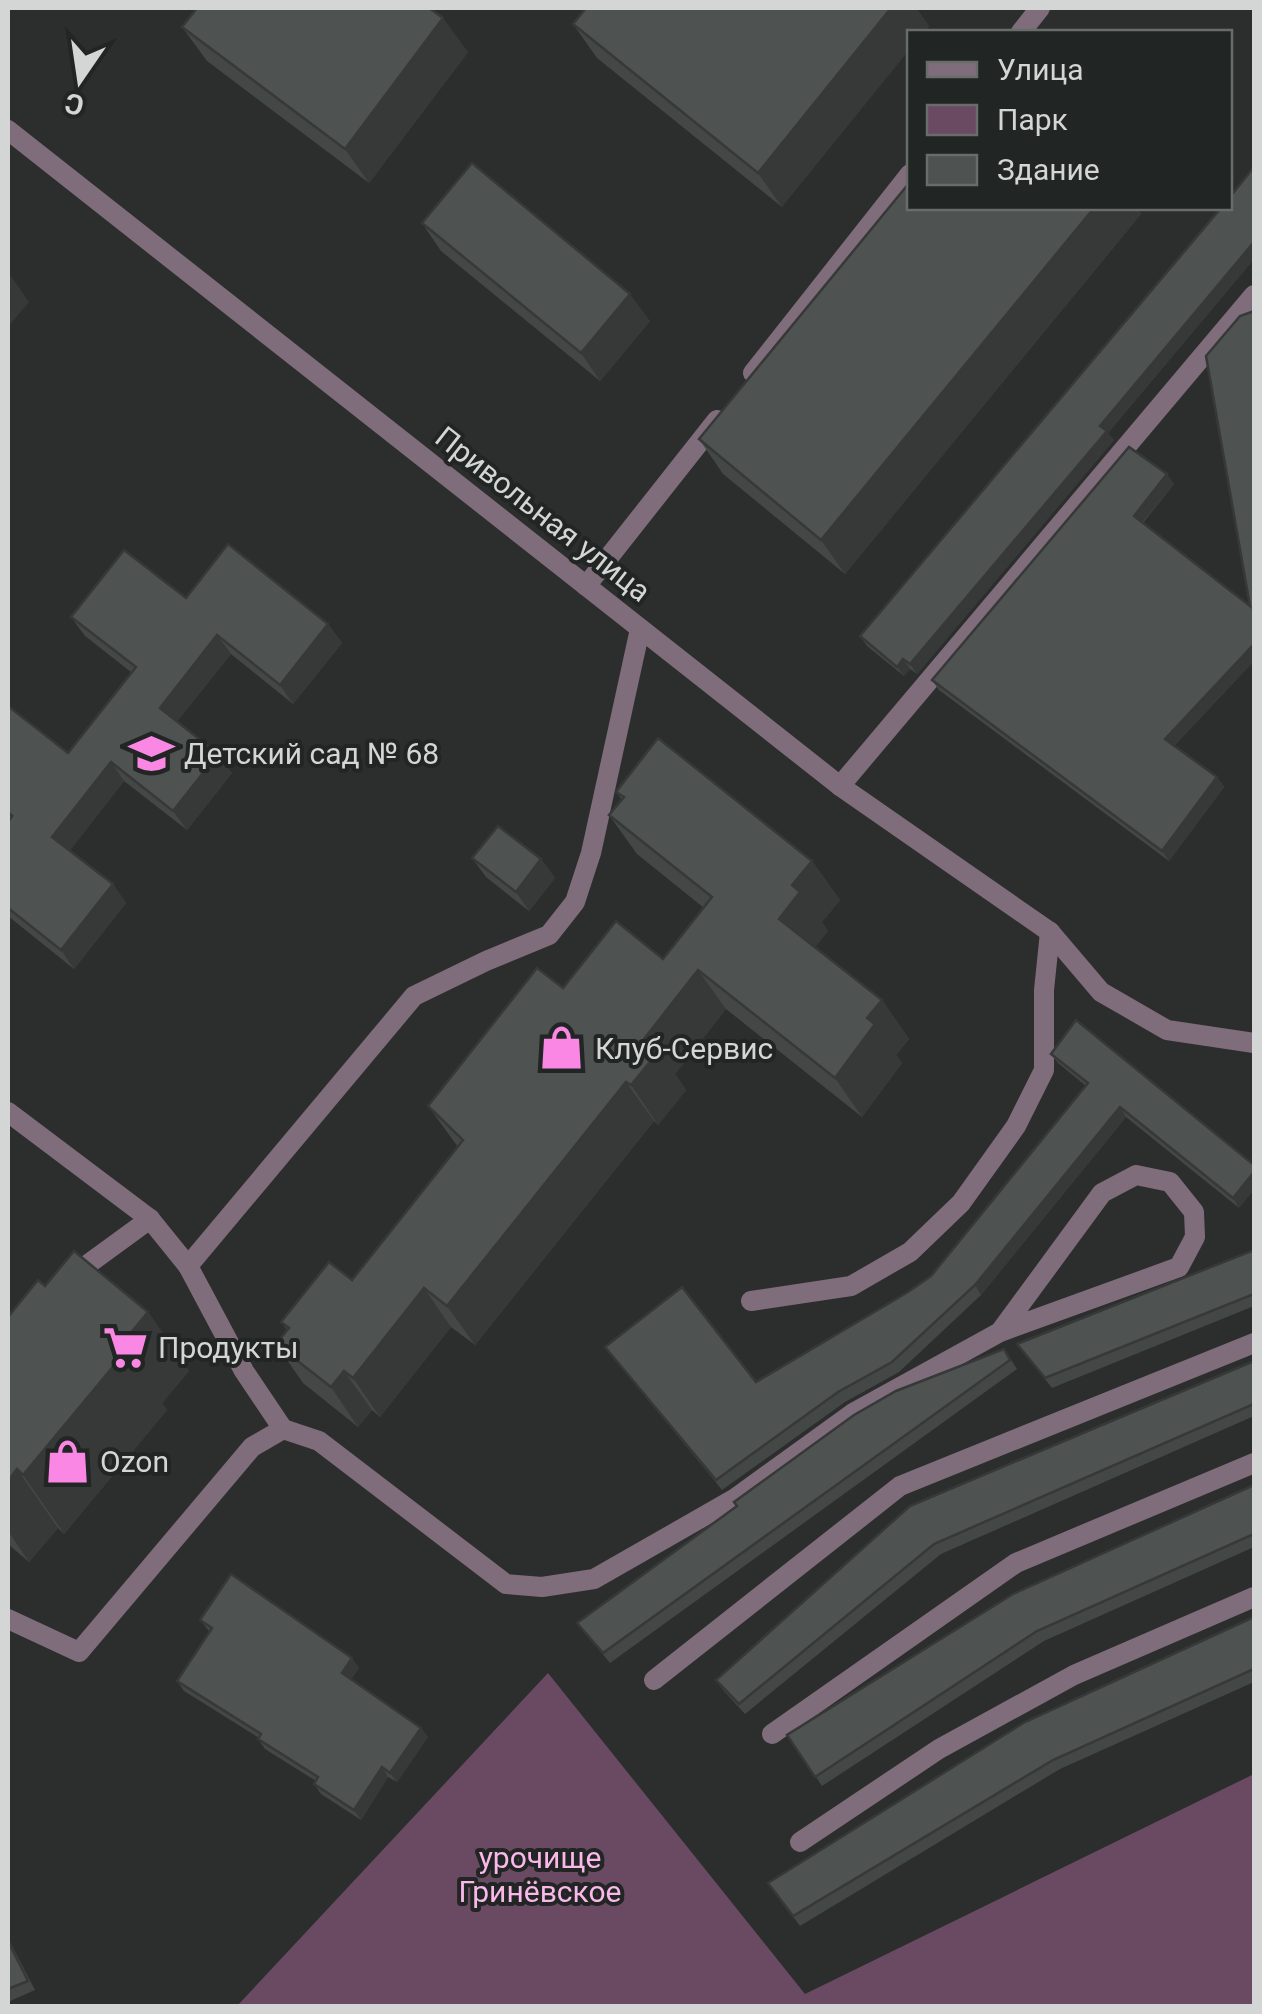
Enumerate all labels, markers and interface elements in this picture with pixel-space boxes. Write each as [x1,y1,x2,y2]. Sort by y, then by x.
north arrow [30,30,130,130]
legend [907,30,1232,210]
text: Улица [997,52,1084,87]
text: С [62,86,87,122]
text: Парк [997,102,1068,137]
text: Здание [997,152,1100,187]
street label: Привольная улица [429,419,657,609]
school or university icon: Детский сад № 68 [127,729,175,777]
place label: Детский сад № 68 [184,736,439,771]
shop icon: Клуб-Сервис [538,1024,586,1072]
place label: Клуб-Сервис [595,1031,773,1066]
supermarket icon: Продукты [101,1323,149,1371]
place label: Продукты [158,1330,299,1365]
shop icon: Ozon [43,1437,91,1485]
place label: Ozon [100,1444,169,1479]
park label: урочище Гринёвское [459,1840,621,1909]

